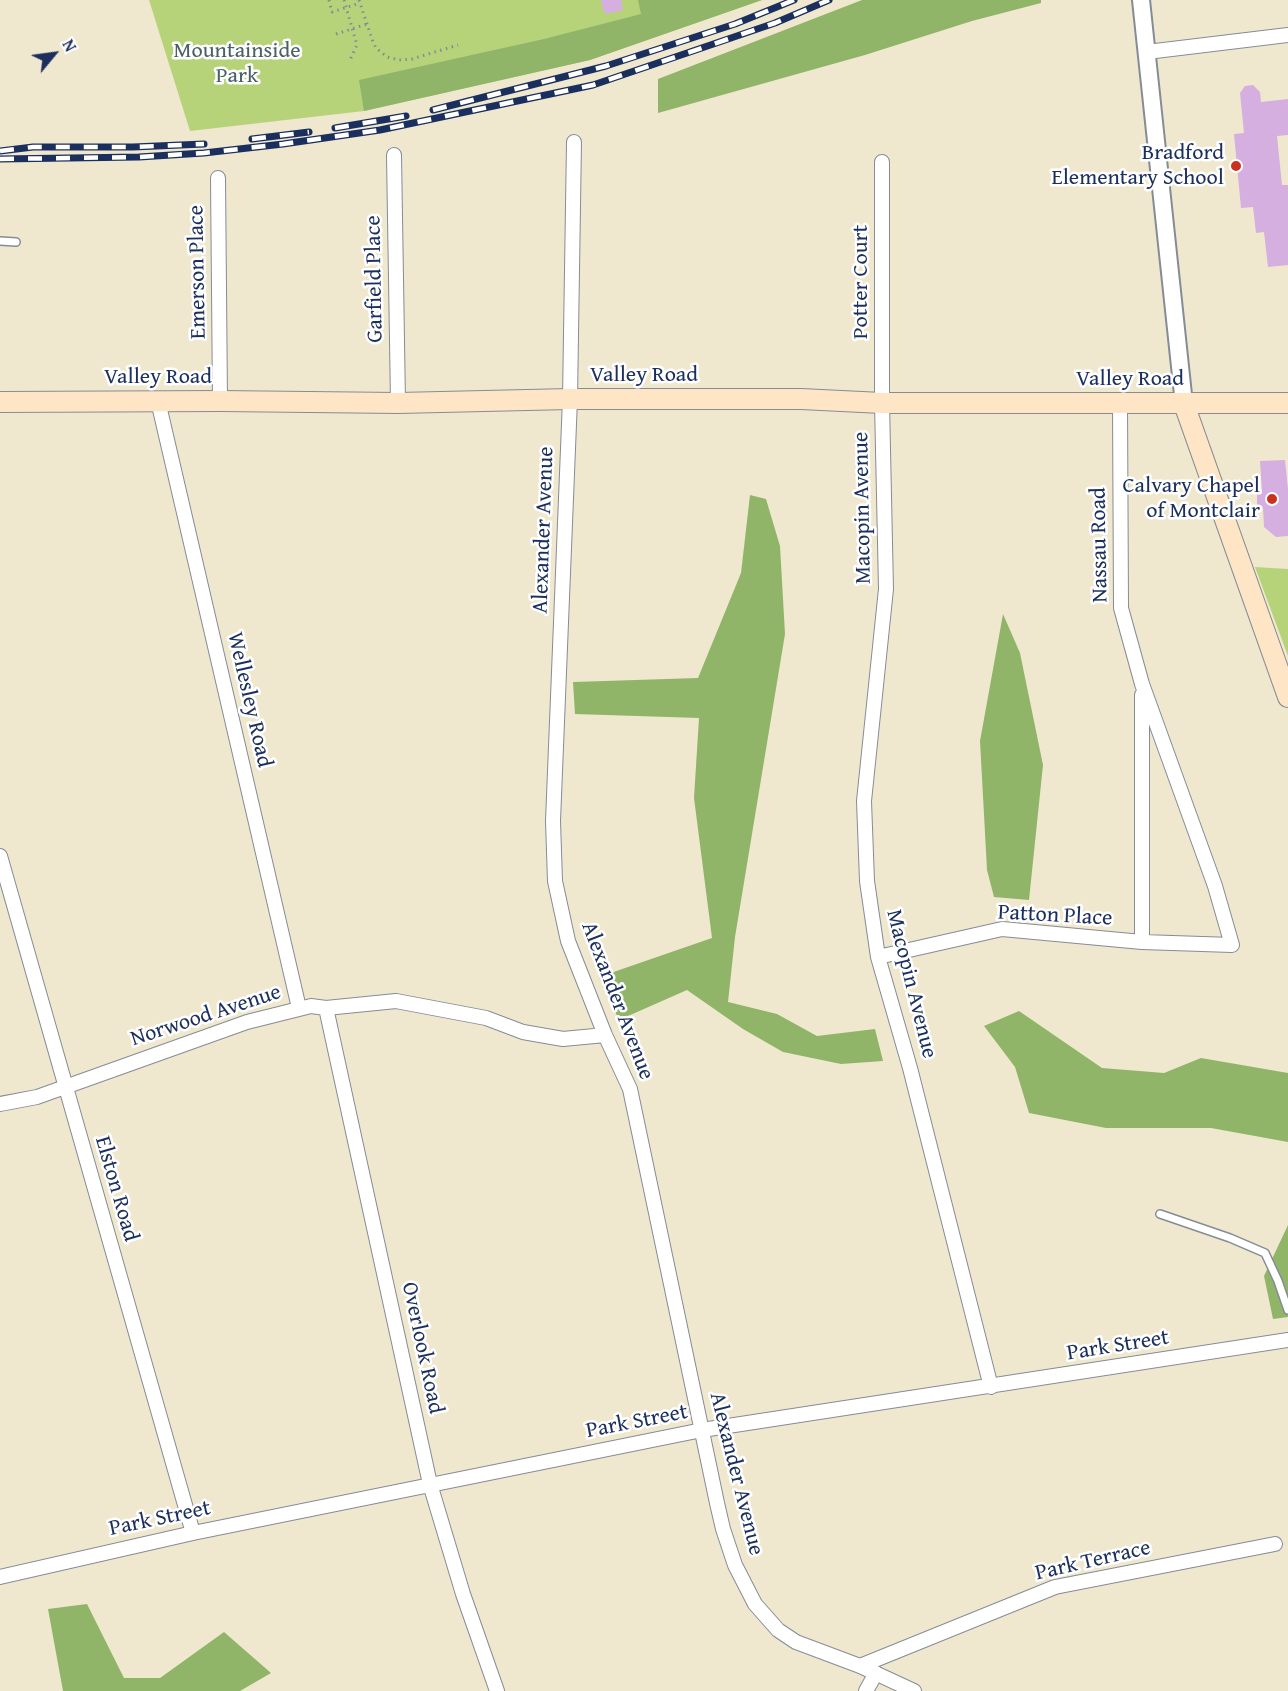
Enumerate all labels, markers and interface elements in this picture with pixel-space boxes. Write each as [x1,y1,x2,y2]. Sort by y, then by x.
north arrow [24,24,84,84]
text: N [57,35,83,56]
park label: Mountainside Park [173,38,301,90]
place label: Bradford Elementary School [1052,140,1224,192]
marker: Bradford Elementary School [1229,159,1243,173]
street label: Emerson Place [184,205,212,339]
street label: Garfield Place [361,215,389,343]
street label: Potter Court [848,225,874,339]
street label: Valley Road [590,362,698,388]
street label: Valley Road [104,364,212,390]
street label: Valley Road [1076,366,1184,392]
street label: Macopin Avenue [848,432,878,584]
street label: Alexander Avenue [528,446,560,614]
place label: Calvary Chapel of Montclair [1123,473,1260,524]
street label: Nassau Road [1086,487,1114,603]
marker: Calvary Chapel of Montclair [1265,492,1279,506]
street label: Wellesley Road [221,630,277,770]
street label: Patton Place [997,900,1113,932]
street label: Macopin Avenue [880,907,942,1061]
street label: Alexander Avenue [575,918,659,1084]
street label: Norwood Avenue [127,979,285,1053]
street label: Elston Road [88,1133,144,1245]
street label: Overlook Road [395,1280,449,1416]
street label: Park Street [1065,1325,1171,1367]
street label: Alexander Avenue [703,1390,769,1558]
street label: Park Street [584,1399,690,1445]
street label: Park Street [107,1495,213,1543]
street label: Park Terrace [1033,1535,1153,1587]

